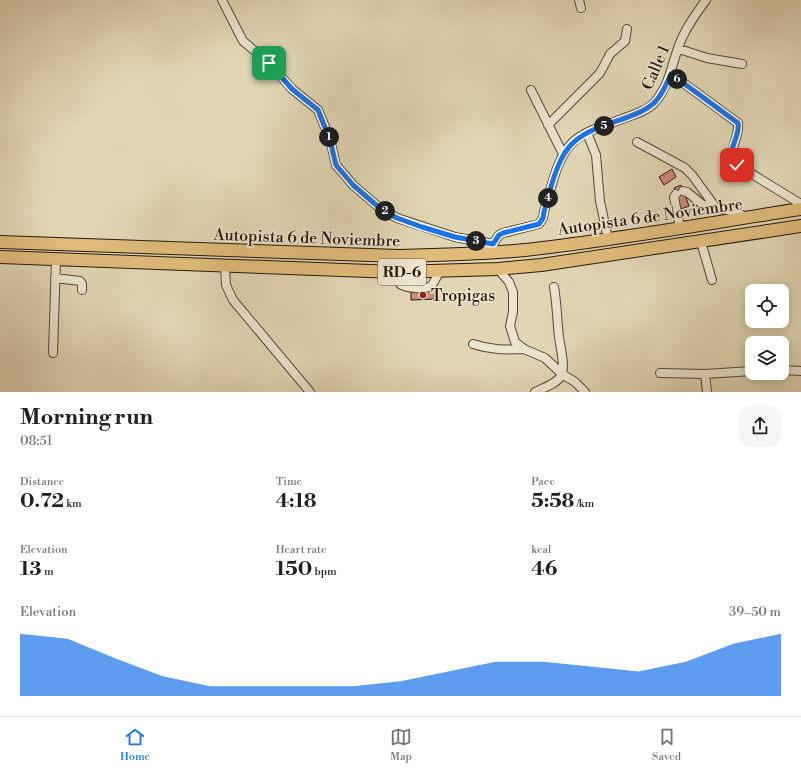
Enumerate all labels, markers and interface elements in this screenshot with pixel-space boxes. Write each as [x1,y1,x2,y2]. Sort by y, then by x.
street label: Calle 1 [638,42,674,93]
pin [252,46,286,80]
icon: arrive [258,52,280,74]
pin: 6 [667,69,687,89]
text: 6 [674,72,680,86]
pin: 5 [594,116,614,136]
text: 5 [601,119,607,133]
pin: 1 [319,127,339,147]
text: 1 [326,130,332,144]
pin [720,148,754,182]
icon: check [726,154,748,176]
pin: 4 [538,188,558,208]
text: 4 [544,191,552,205]
street label: Autopista 6 de Noviembre [555,194,744,240]
pin: 2 [375,201,395,221]
text: 2 [382,204,388,218]
street label: Autopista 6 de Noviembre [212,225,401,251]
pin: 3 [466,231,486,251]
text: 3 [473,234,479,248]
road number: RD-6 [378,259,426,285]
map controls [745,284,789,380]
button: locate [745,284,789,328]
place label: Tropigas [431,286,495,306]
marker: Tropigas [418,290,428,300]
button: layers [745,336,789,380]
text: Morning run [20,404,153,431]
button: share [739,405,781,447]
text: 08:51 [20,433,52,449]
text: Distance [20,475,64,489]
text: Time [276,475,302,489]
text: Pace [531,475,555,489]
text: 0.72 [20,489,64,514]
text: 4:18 [276,489,317,514]
text: 5:58 [531,489,574,514]
text: km [64,497,82,511]
text: /km [574,497,594,511]
text: Elevation [20,543,68,557]
text: Heart rate [276,543,326,557]
text: kcal [531,543,551,557]
text: 13 [20,557,42,582]
text: 150 [276,557,312,582]
text: 46 [531,557,557,582]
text: m [42,565,54,579]
text: bpm [312,565,337,579]
text: Elevation [20,604,76,620]
text: 39–50 m [729,604,781,620]
tab: Home [120,726,150,764]
tab: Map [390,726,412,764]
tab: Saved [652,726,681,764]

